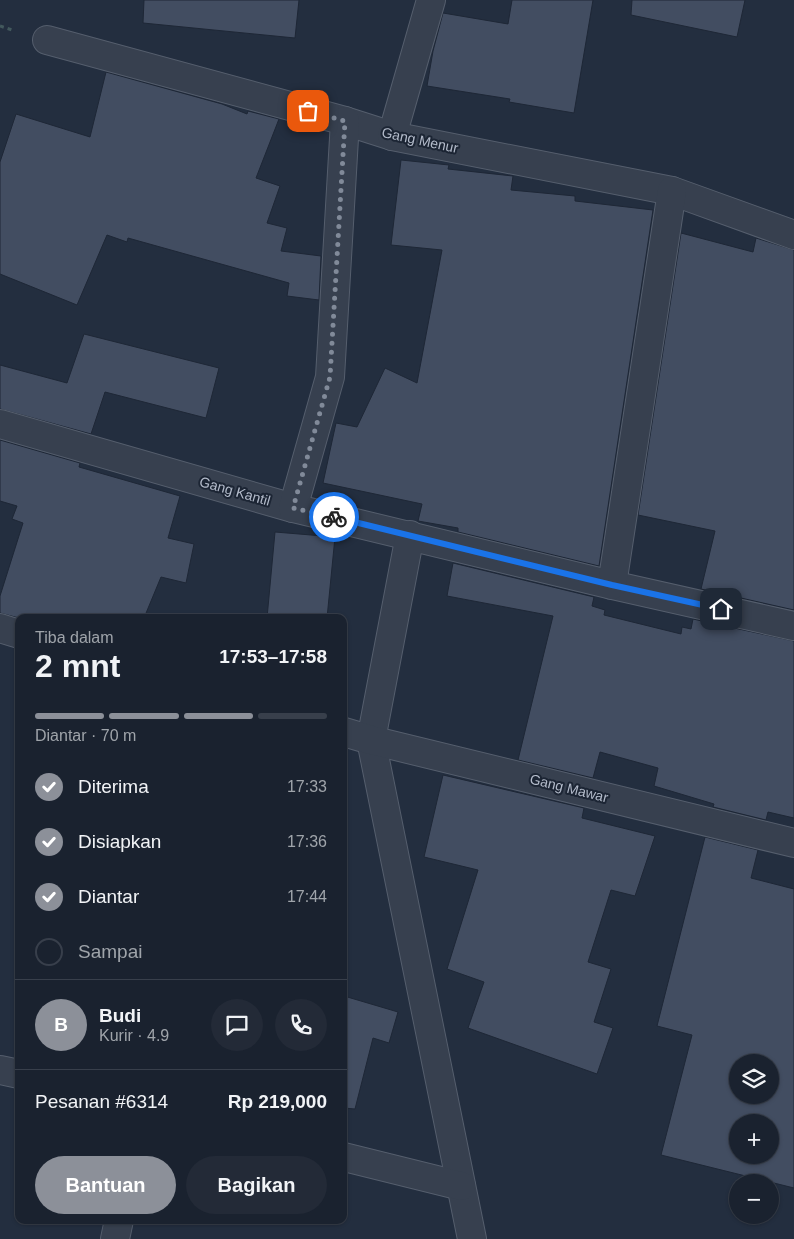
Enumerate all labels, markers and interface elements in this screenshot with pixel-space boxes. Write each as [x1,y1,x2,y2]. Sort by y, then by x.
pin [287,90,329,132]
icon: bag [294,97,322,125]
street label: Gang Menur [380,124,460,156]
street label: Gang Kantil [198,473,272,509]
courier [309,492,359,542]
icon: bike [320,503,348,531]
pin [700,588,742,630]
icon: home [707,595,735,623]
text: Tiba dalam [35,629,114,646]
text: 17:53–17:58 [219,646,327,667]
text: 2 mnt [35,648,120,684]
text: Diantar · 70 m [35,727,136,744]
street label: Gang Mawar [528,771,610,806]
icon: check [35,773,63,801]
text: Diterima [78,776,149,797]
text: 17:33 [287,778,327,795]
icon: check [35,828,63,856]
text: Disiapkan [78,831,161,852]
text: 17:36 [287,833,327,850]
icon: check [35,883,63,911]
text: Diantar [78,886,139,907]
text: 17:44 [287,888,327,905]
text: Sampai [78,941,142,962]
button: chat [211,999,263,1051]
button: phone [275,999,327,1051]
text: Budi [99,1005,141,1026]
text: B [54,1014,68,1035]
text: Kurir · 4.9 [99,1027,169,1044]
map controls [729,1054,779,1224]
button: layers [729,1054,779,1104]
text: Pesanan #6314 [35,1091,168,1112]
text: Rp 219,000 [228,1091,327,1112]
button: + [729,1114,779,1164]
button: Bantuan [35,1156,176,1214]
button: Bagikan [186,1156,327,1214]
button: − [729,1174,779,1224]

